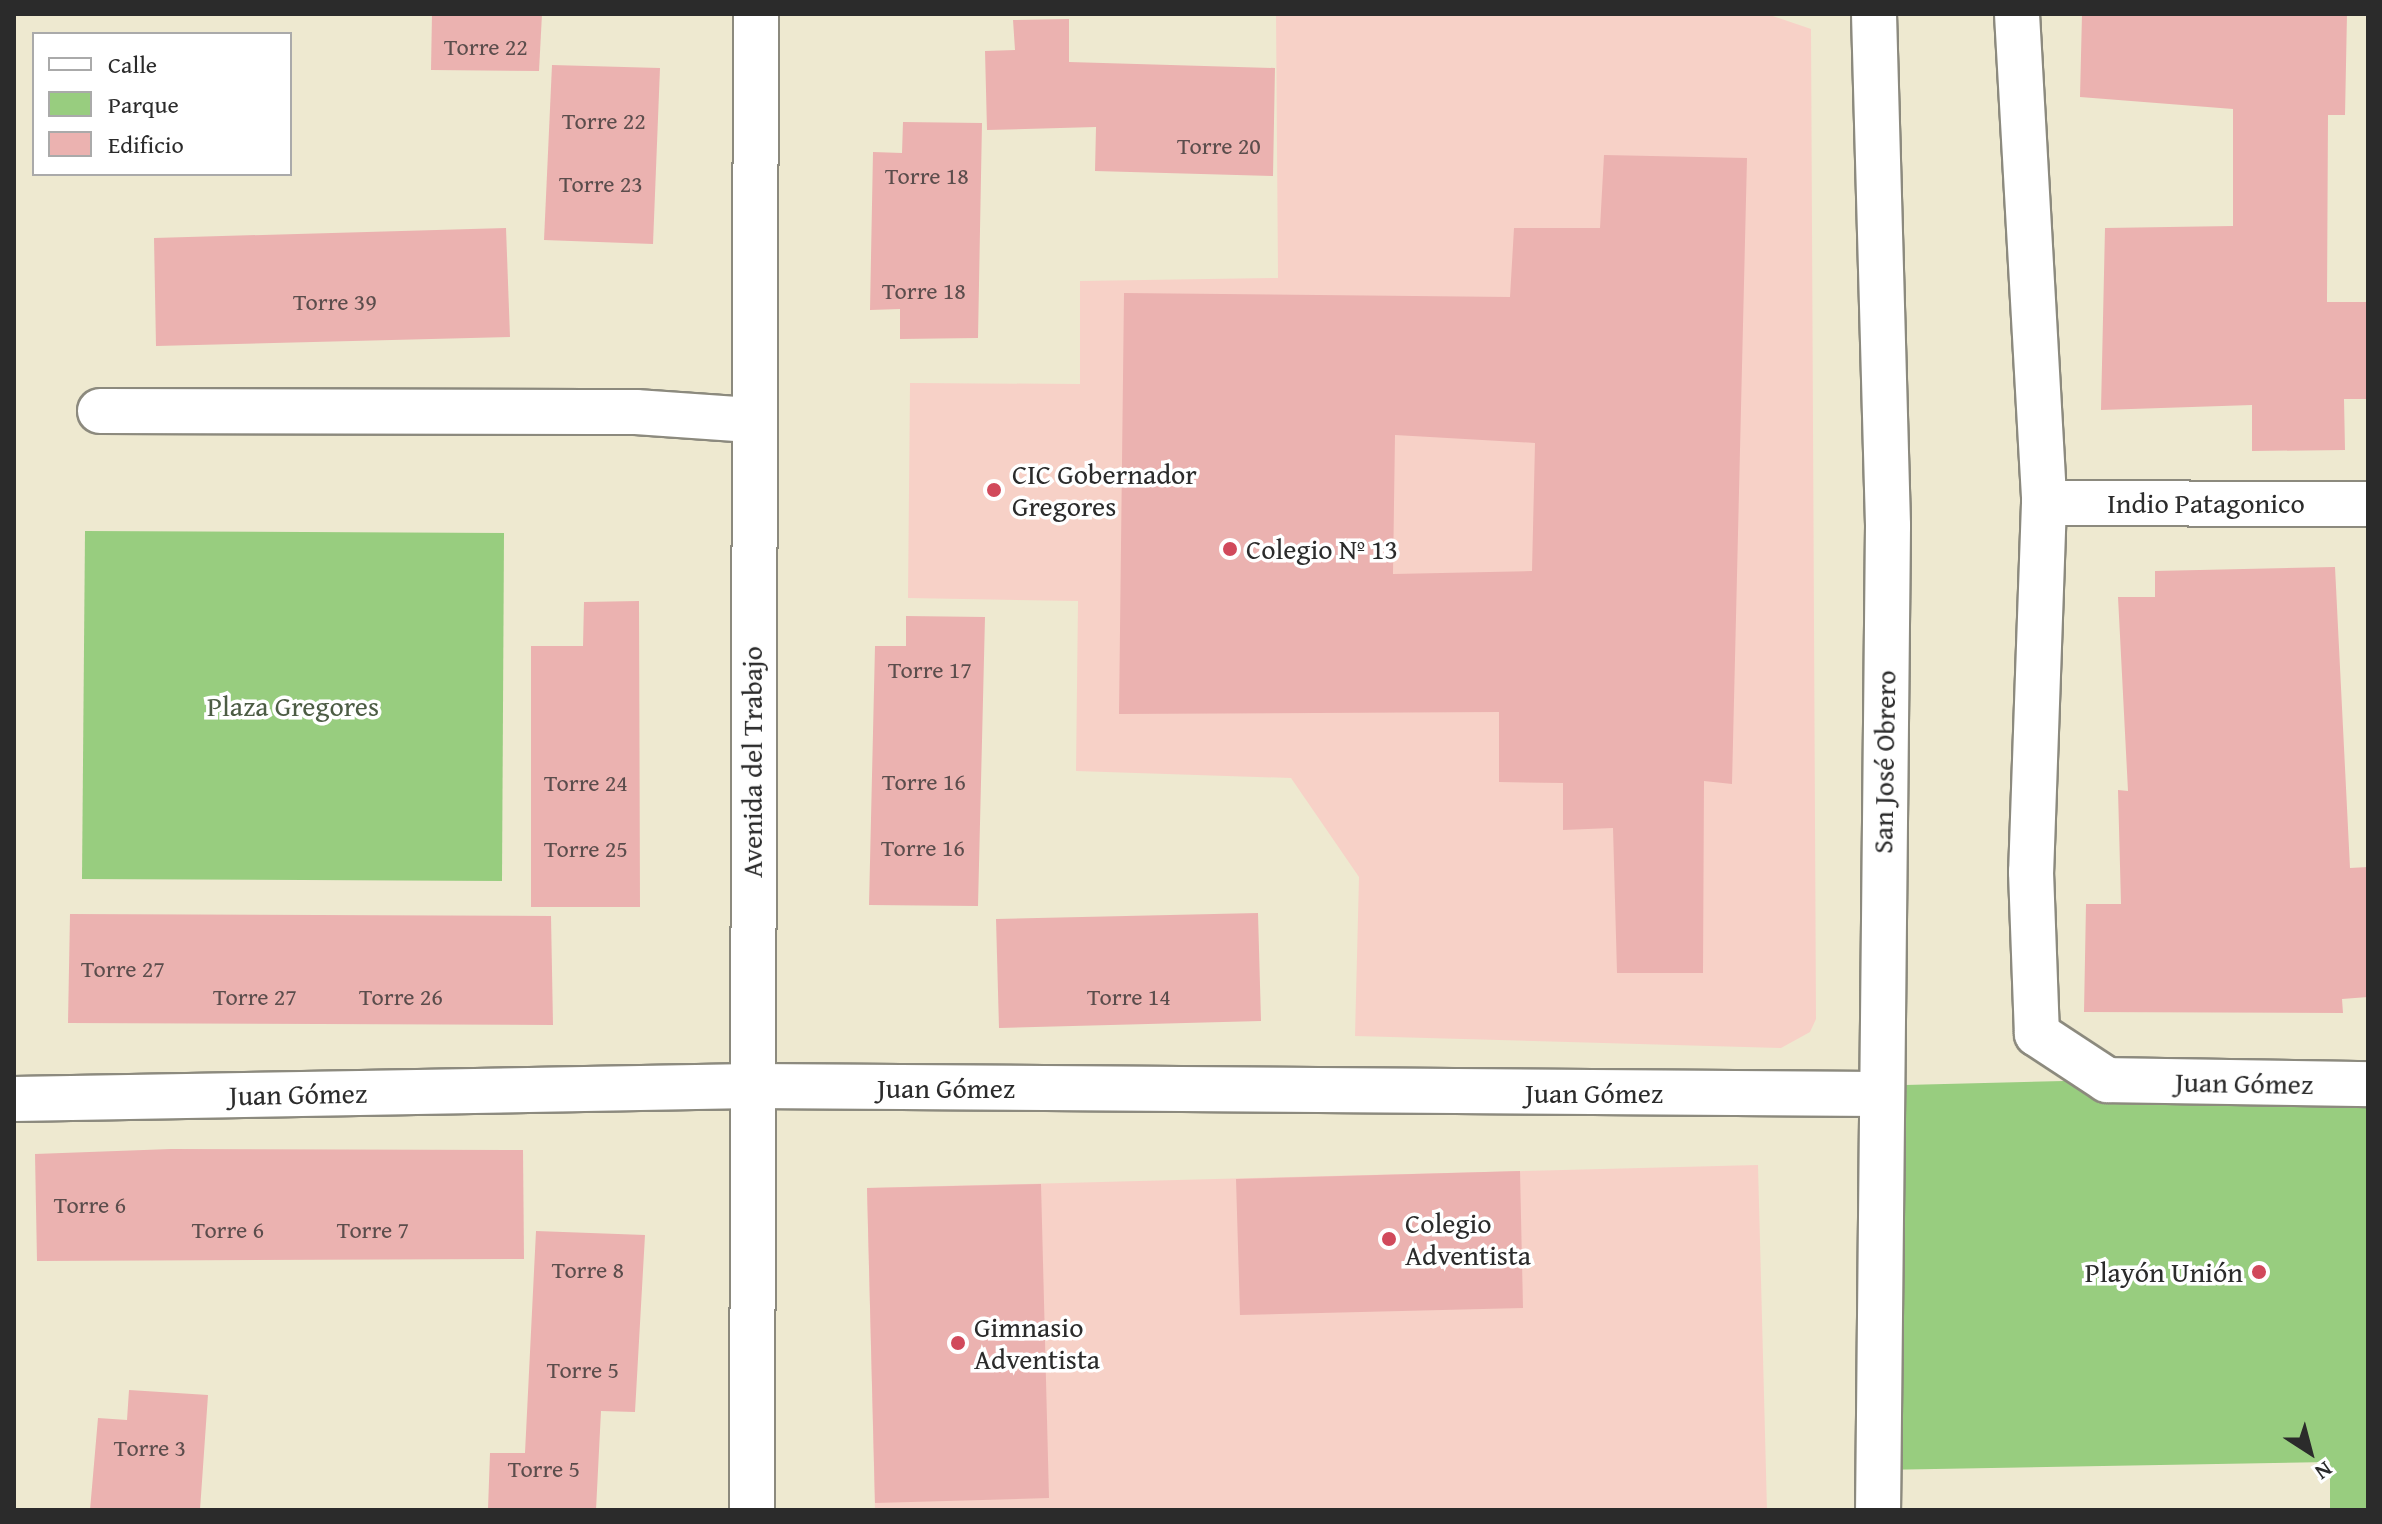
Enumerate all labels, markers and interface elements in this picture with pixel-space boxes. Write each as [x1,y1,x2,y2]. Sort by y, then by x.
legend [32,32,292,176]
house number: Torre 22 [444,33,528,61]
text: Calle [108,47,157,82]
text: Parque [108,87,179,122]
house number: Torre 22 [562,107,646,135]
text: Edificio [108,127,184,162]
house number: Torre 20 [1177,132,1261,160]
house number: Torre 18 [885,162,969,190]
house number: Torre 23 [559,170,643,198]
house number: Torre 18 [882,277,966,305]
house number: Torre 39 [293,288,377,316]
place label: CIC Gobernador Gregores [1012,457,1197,523]
marker: CIC Gobernador Gregores [983,479,1005,501]
street label: Indio Patagonico [2107,486,2305,520]
place label: Colegio Nº 13 [1246,532,1398,566]
marker: Colegio Nº 13 [1221,540,1239,558]
street label: Avenida del Trabajo [735,646,769,878]
house number: Torre 17 [888,656,972,684]
street label: San José Obrero [1866,670,1902,854]
park label: Plaza Gregores [207,689,379,723]
house number: Torre 16 [882,768,966,796]
house number: Torre 24 [544,769,628,797]
house number: Torre 16 [881,834,965,862]
house number: Torre 25 [544,835,628,863]
house number: Torre 27 [81,955,165,983]
house number: Torre 27 [213,983,297,1011]
house number: Torre 26 [359,983,443,1011]
house number: Torre 14 [1087,983,1171,1011]
street label: Juan Gómez [2175,1065,2313,1101]
street label: Juan Gómez [877,1071,1015,1105]
street label: Juan Gómez [229,1076,367,1112]
street label: Juan Gómez [1525,1076,1663,1110]
house number: Torre 6 [54,1191,126,1219]
place label: Colegio Adventista [1405,1206,1531,1272]
house number: Torre 6 [192,1216,264,1244]
house number: Torre 7 [337,1216,409,1244]
marker: Colegio Adventista [1380,1230,1398,1248]
place label: Playón Unión [2085,1255,2243,1289]
house number: Torre 8 [552,1256,624,1284]
marker: Playón Unión [2250,1263,2268,1281]
place label: Gimnasio Adventista [974,1310,1100,1376]
marker: Gimnasio Adventista [949,1334,967,1352]
house number: Torre 5 [547,1356,619,1384]
north arrow [2270,1412,2350,1492]
house number: Torre 3 [114,1434,186,1462]
text: N [2309,1454,2339,1489]
house number: Torre 5 [508,1455,580,1483]

